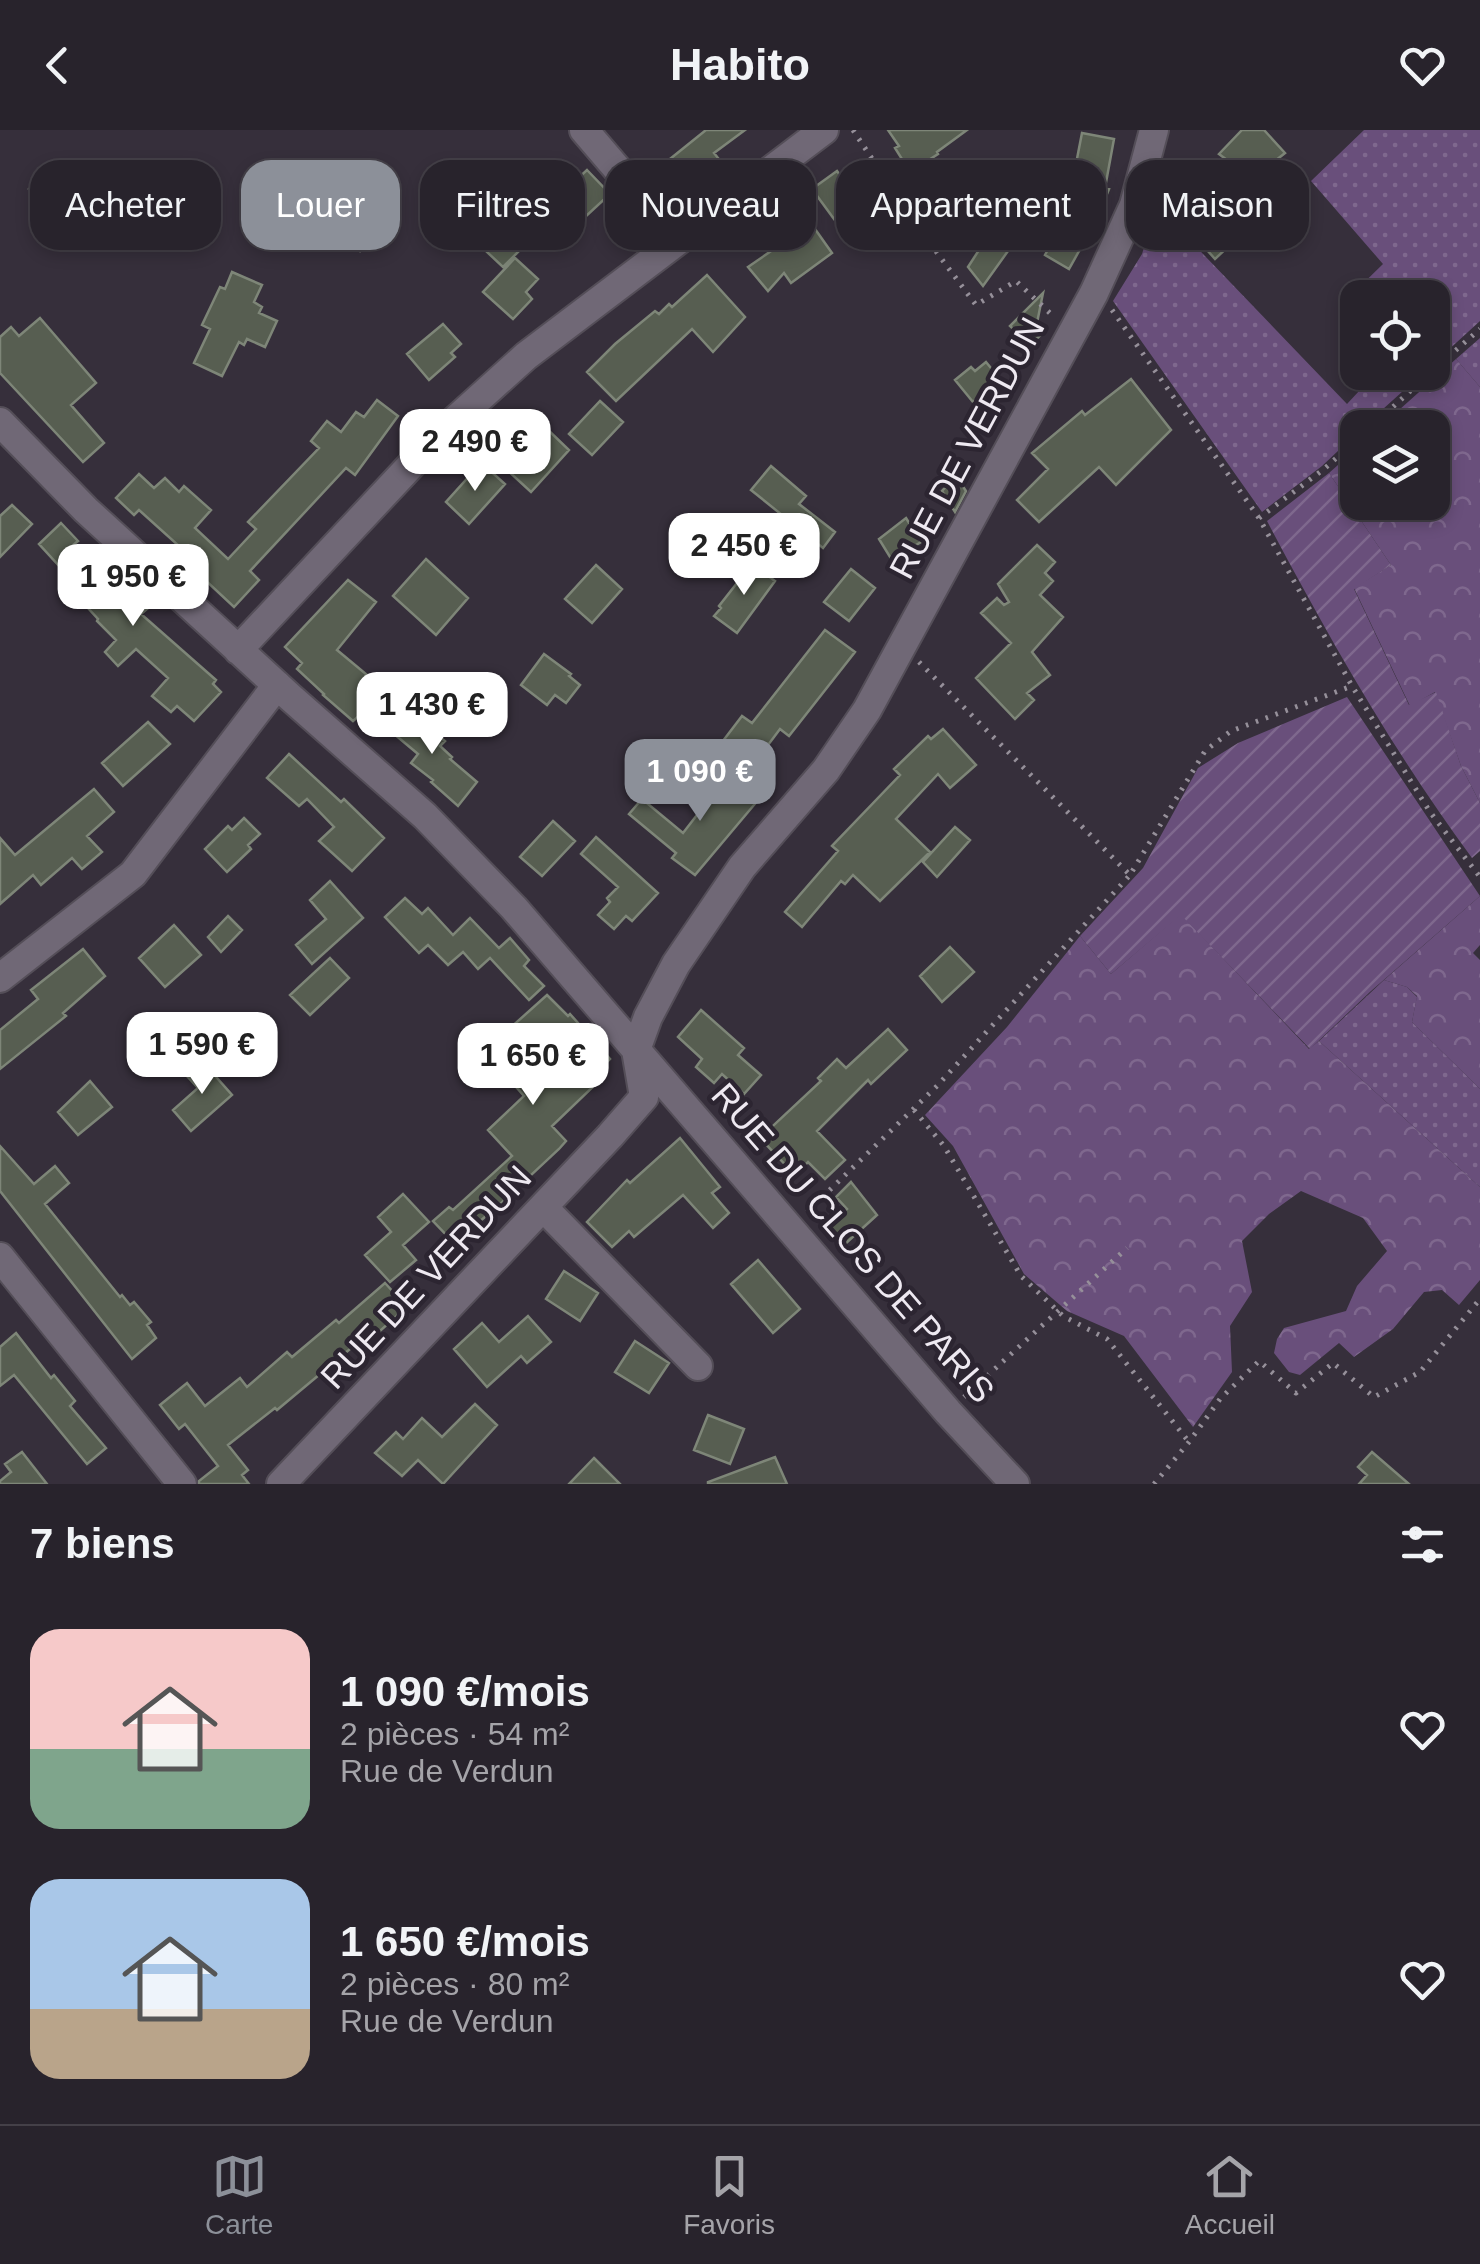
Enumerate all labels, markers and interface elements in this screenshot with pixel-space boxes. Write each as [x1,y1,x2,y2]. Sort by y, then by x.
icon: back [30,38,85,93]
icon: heart [1395,38,1450,93]
text: Habito [670,39,810,90]
chip: Acheter [30,160,221,250]
chip: Louer [241,160,400,250]
chip: Filtres [420,160,585,250]
chip: Nouveau [605,160,816,250]
chip: Appartement [836,160,1106,250]
chip: Maison [1126,160,1309,250]
map controls [1340,280,1450,520]
button: locate [1340,280,1450,390]
street label: RUE DE VERDUN [881,311,1052,585]
pin: 2 490 € [383,409,567,494]
button: layers [1340,410,1450,520]
text: 2 490 € [422,423,528,459]
pin: 2 450 € [652,513,836,598]
text: 2 450 € [691,527,797,563]
pin: 1 950 € [41,544,225,629]
text: 1 950 € [80,558,186,594]
pin: 1 430 € [340,672,524,757]
text: 1 430 € [379,686,485,722]
pin: 1 090 € [608,739,792,824]
text: 1 090 € [647,753,753,789]
pin: 1 590 € [110,1012,294,1097]
pin: 1 650 € [441,1023,625,1108]
text: 1 590 € [149,1026,255,1062]
text: 1 650 € [480,1037,586,1073]
street label: RUE DU CLOS DE PARIS [704,1075,1002,1410]
street label: RUE DE VERDUN [313,1157,539,1396]
icon: filters [1395,1517,1450,1572]
text: 7 biens [30,1520,175,1567]
text: 1 090 €/mois [340,1668,590,1715]
icon: home [110,1669,230,1789]
icon: heart [1395,1702,1450,1757]
text: 2 pièces · 54 m² [340,1716,569,1752]
text: Rue de Verdun [340,1753,554,1789]
text: 1 650 €/mois [340,1918,590,1965]
icon: home [110,1919,230,2039]
icon: heart [1395,1952,1450,2007]
text: 2 pièces · 80 m² [340,1966,569,2002]
text: Rue de Verdun [340,2003,554,2039]
tab: Carte [205,2149,273,2241]
tab: Favoris [683,2149,775,2241]
tab: Accueil [1185,2149,1275,2241]

